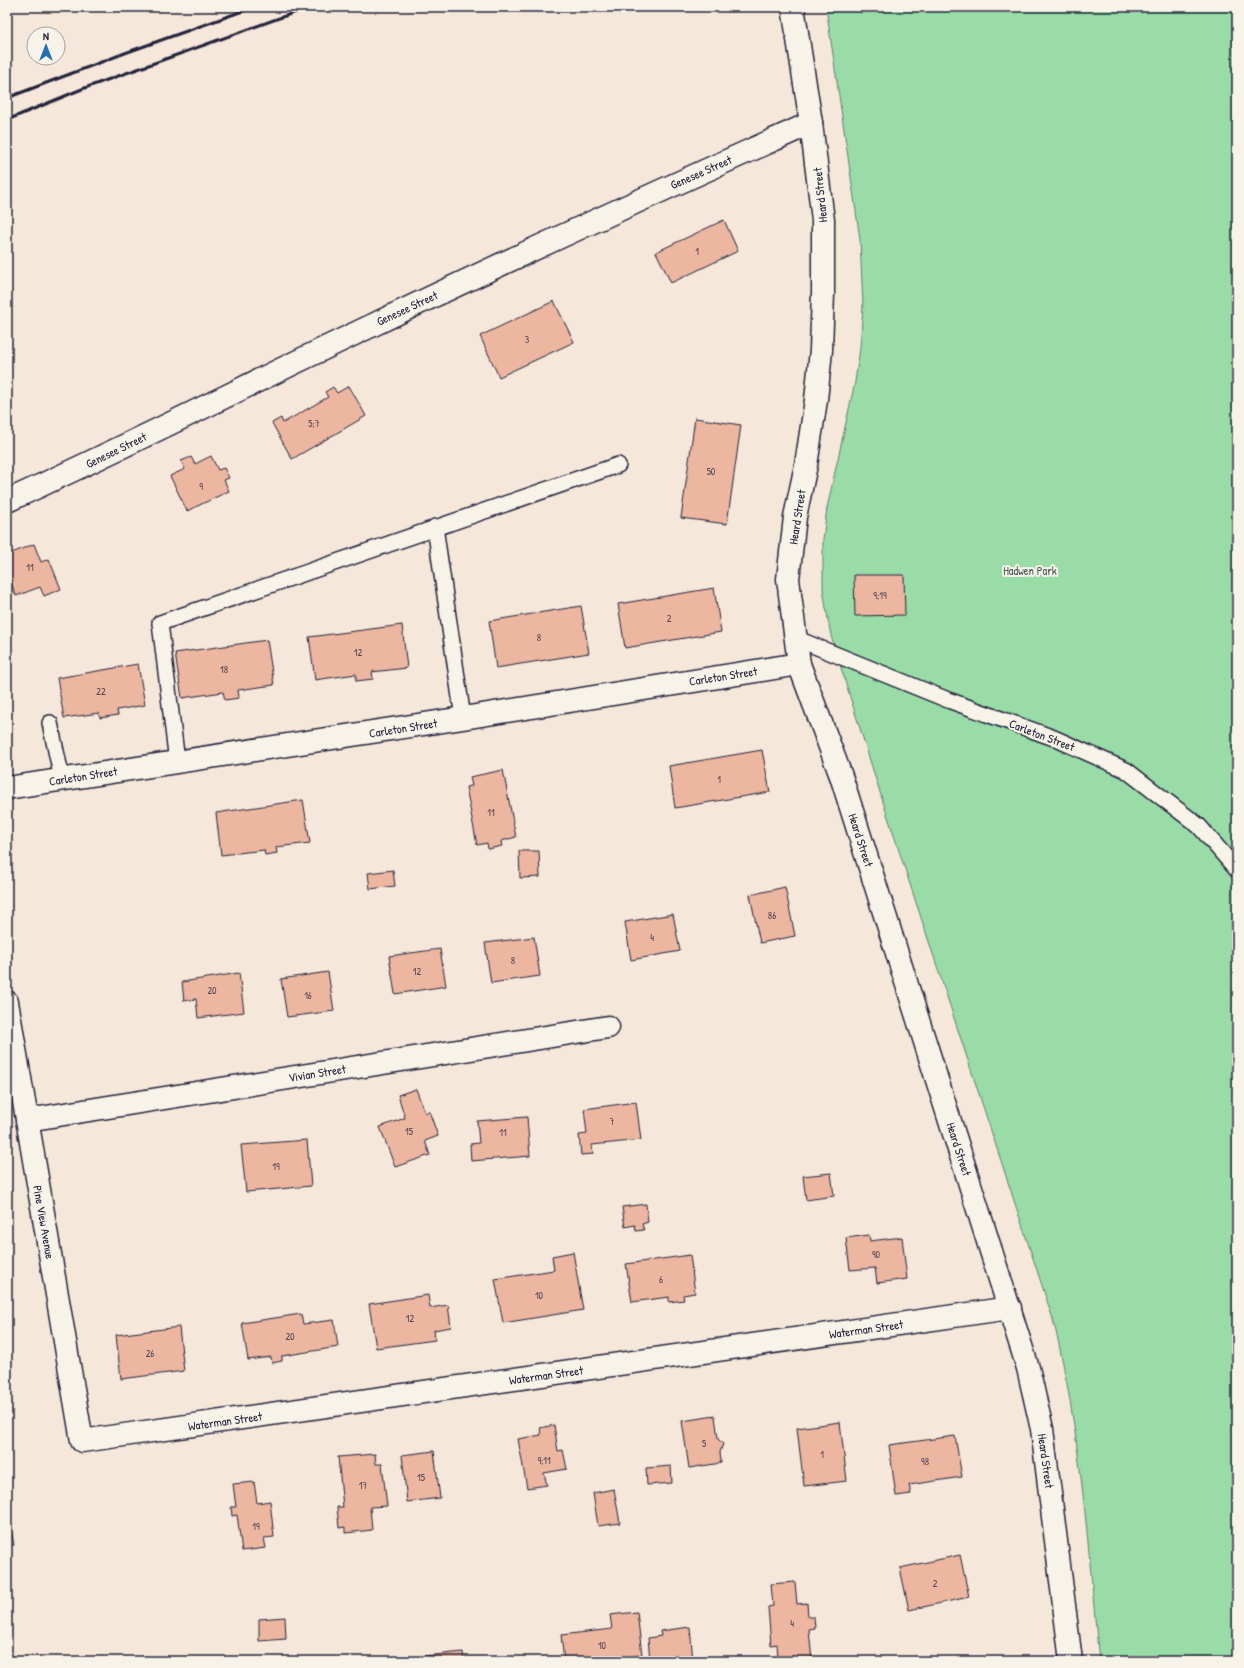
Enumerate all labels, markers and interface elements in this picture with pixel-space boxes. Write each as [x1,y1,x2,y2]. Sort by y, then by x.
north arrow [26,26,66,66]
text: N [43,29,49,43]
street label: Genesee Street [668,151,735,193]
street label: Heard Street [809,166,831,223]
house number: 1 [695,245,699,258]
street label: Genesee Street [374,286,441,330]
house number: 3 [525,333,530,346]
house number: 5;7 [308,417,320,430]
street label: Genesee Street [83,428,150,472]
house number: 50 [707,465,716,478]
house number: 9 [199,480,203,493]
street label: Heard Street [784,488,810,546]
house number: 11 [26,561,34,574]
park label: Hadwen Park [1003,562,1057,579]
house number: 9;19 [873,589,887,602]
house number: 2 [667,612,672,625]
house number: 8 [537,631,541,644]
house number: 12 [354,646,362,659]
street label: Carleton Street [688,662,759,690]
house number: 18 [220,663,228,676]
house number: 22 [96,685,106,698]
street label: Carleton Street [368,714,439,742]
street label: Carleton Street [1007,715,1078,756]
street label: Carleton Street [48,762,119,790]
house number: 1 [717,773,721,786]
house number: 11 [487,806,495,819]
street label: Heard Street [844,811,878,870]
house number: 86 [768,909,776,922]
house number: 4 [650,931,654,944]
house number: 8 [511,954,515,967]
house number: 12 [413,965,421,978]
house number: 20 [207,984,217,997]
house number: 16 [304,989,312,1002]
street label: Vivian Street [287,1060,348,1086]
house number: 7 [610,1115,615,1128]
street label: Heard Street [942,1120,976,1179]
house number: 15 [405,1125,414,1138]
house number: 11 [499,1126,507,1139]
house number: 19 [272,1160,280,1173]
street label: Pine View Avenue [29,1184,59,1260]
house number: 90 [872,1248,881,1261]
house number: 6 [659,1273,663,1286]
house number: 10 [535,1289,544,1302]
house number: 12 [406,1312,414,1325]
street label: Waterman Street [828,1315,905,1343]
house number: 20 [285,1330,295,1343]
house number: 26 [146,1347,154,1360]
street label: Waterman Street [508,1361,585,1389]
street label: Waterman Street [187,1407,264,1435]
street label: Heard Street [1034,1433,1058,1490]
house number: 5 [702,1437,707,1450]
house number: 1 [820,1448,824,1461]
house number: 9;11 [537,1454,551,1467]
house number: 98 [921,1455,929,1468]
house number: 15 [417,1471,426,1484]
house number: 17 [359,1479,367,1492]
house number: 19 [252,1520,260,1533]
house number: 2 [933,1577,938,1590]
house number: 4 [790,1617,794,1630]
house number: 10 [598,1639,607,1652]

